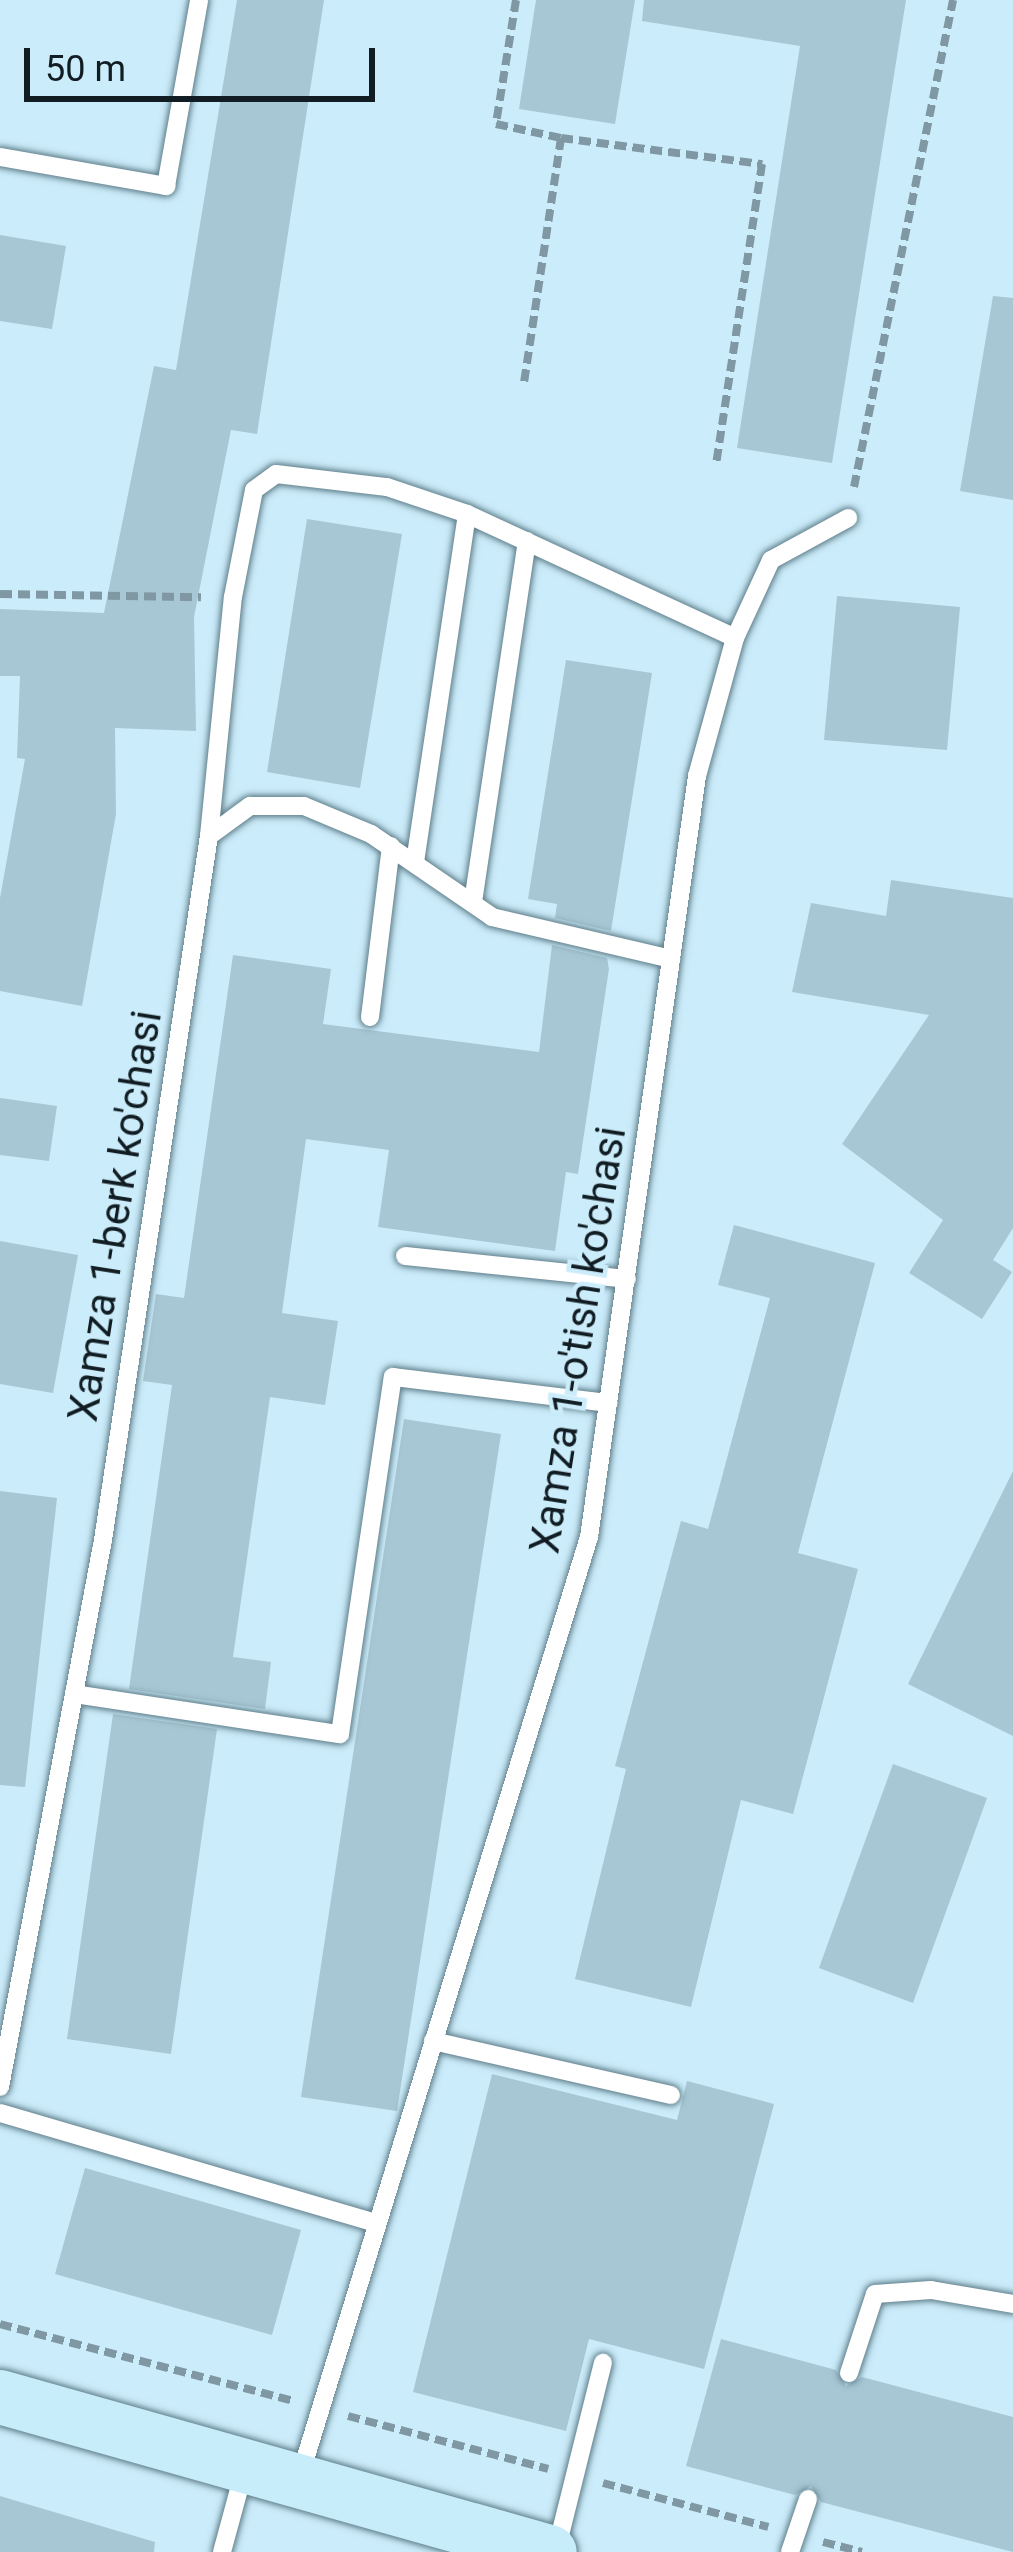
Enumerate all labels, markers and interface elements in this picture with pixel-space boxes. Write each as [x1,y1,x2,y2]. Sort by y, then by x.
scale bar [30,24,381,98]
text: 50 m [45,48,126,90]
street label: Xamza 1-berk ko'chasi [58,1007,172,1425]
street label: Xamza 1-o'tish ko'chasi [519,1123,637,1557]

